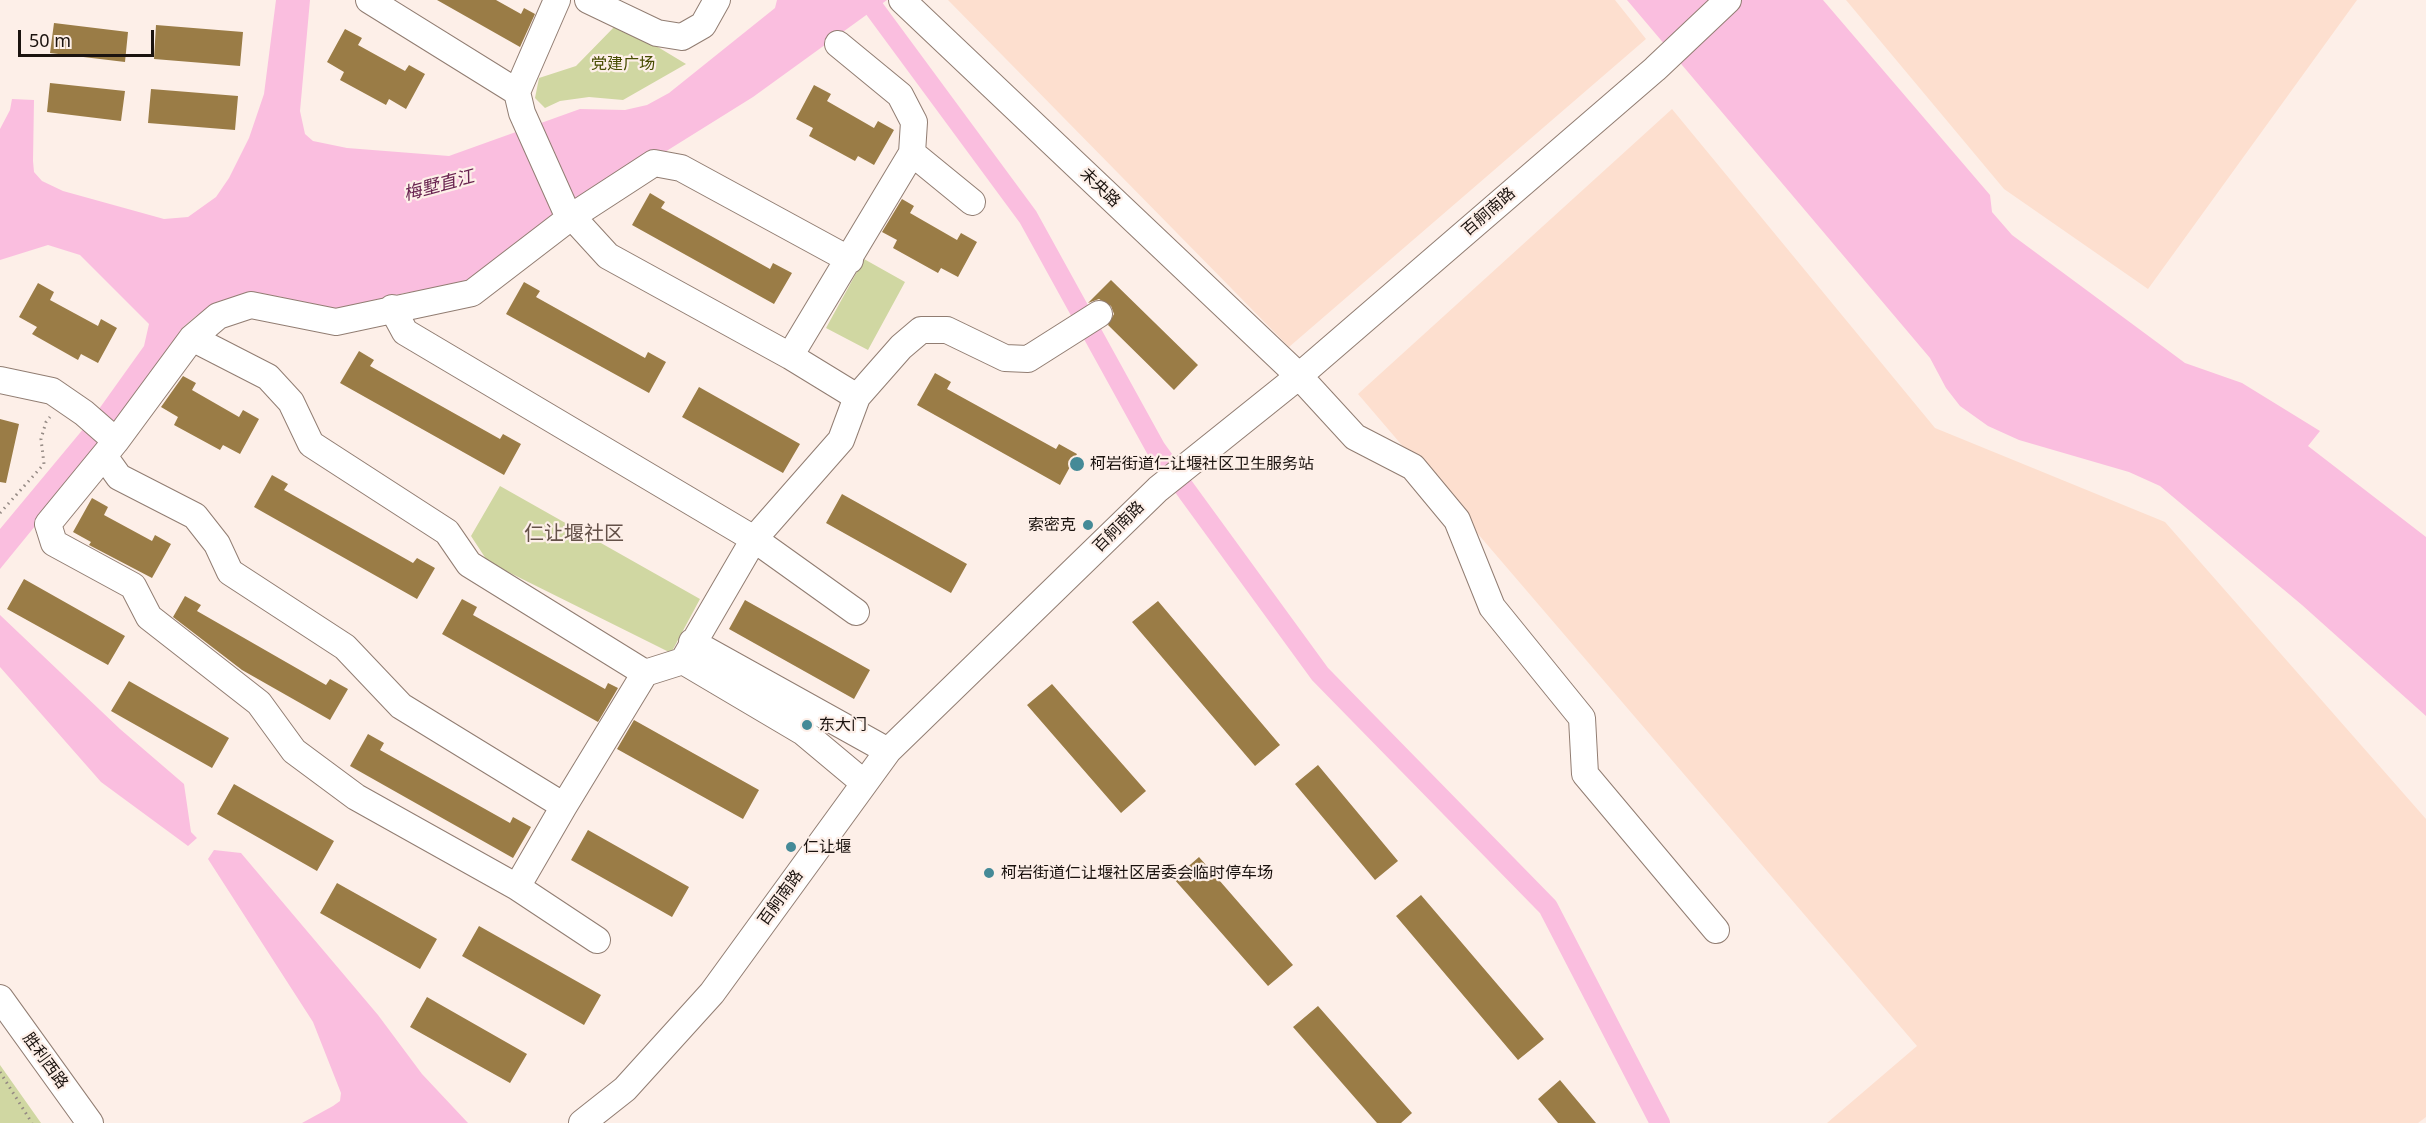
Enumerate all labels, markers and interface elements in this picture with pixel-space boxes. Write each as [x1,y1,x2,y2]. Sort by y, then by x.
scale bar [21,18,158,56]
text: 50 m [29,28,71,52]
park label: 党建广场 [591,54,655,74]
street label: 未央路 [1076,164,1124,212]
water label: 梅墅直江 [401,166,477,206]
street label: 百舸南路 [1459,184,1519,240]
place label: 柯岩街道仁让堰社区卫生服务站 [1090,454,1314,474]
marker: 柯岩街道仁让堰社区卫生服务站 [1068,455,1086,473]
street label: 百舸南路 [1090,498,1148,556]
place label: 索密克 [1028,515,1076,535]
marker: 索密克 [1081,518,1095,532]
district label: 仁让堰社区 [524,522,624,546]
place label: 东大门 [819,715,867,735]
marker: 东大门 [800,718,814,732]
place label: 仁让堰 [803,837,851,857]
marker: 仁让堰 [784,840,798,854]
place label: 柯岩街道仁让堰社区居委会临时停车场 [1001,863,1273,883]
street label: 百舸南路 [754,866,808,930]
marker: 柯岩街道仁让堰社区居委会临时停车场 [982,866,996,880]
street label: 胜利西路 [18,1029,72,1093]

